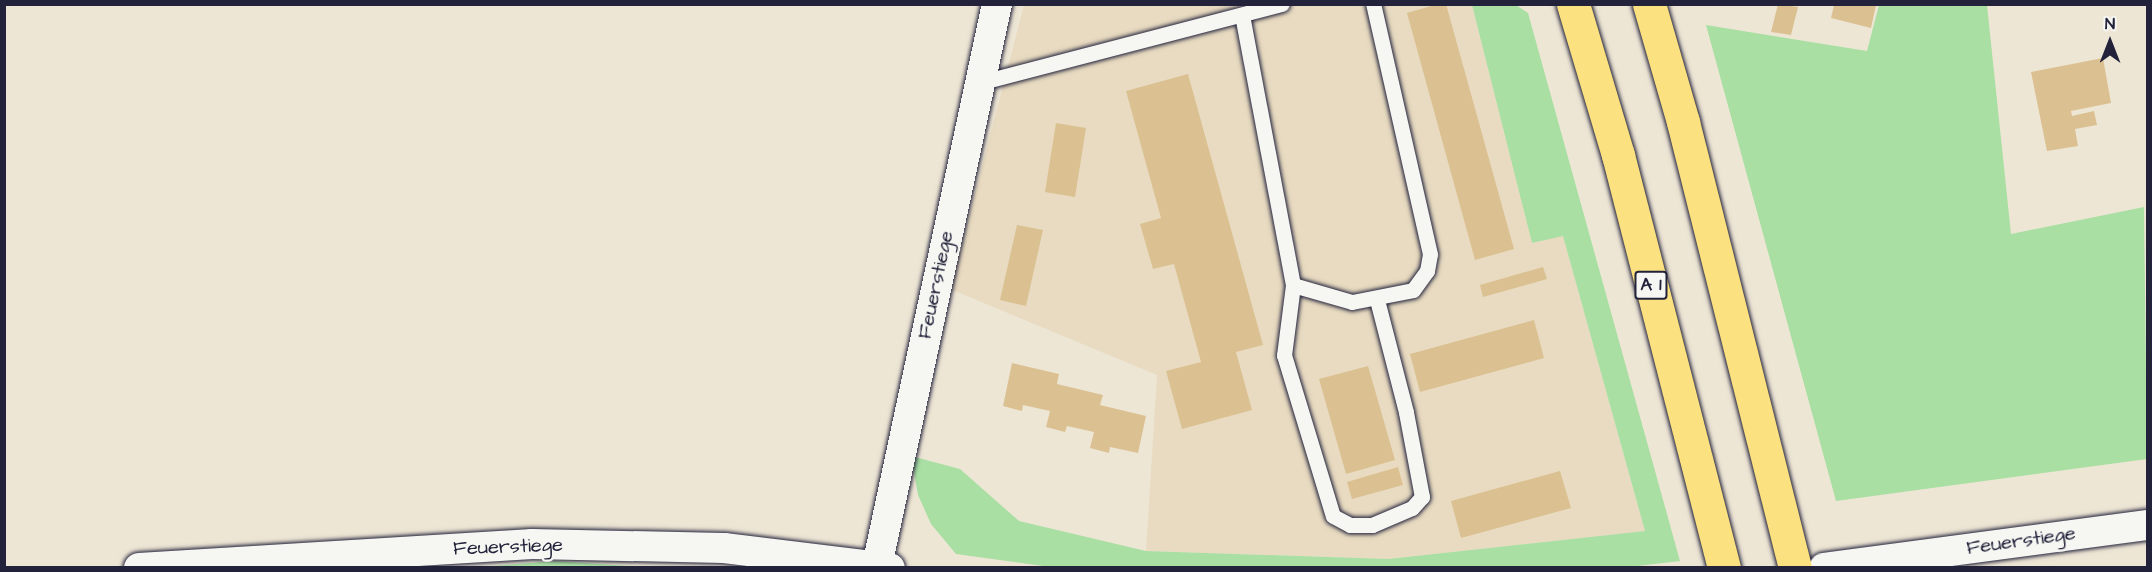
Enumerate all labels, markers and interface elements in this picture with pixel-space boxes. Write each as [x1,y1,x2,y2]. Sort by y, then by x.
north arrow [2080,12,2140,72]
text: N [2105,13,2115,35]
street label: Feuerstiege [913,229,959,341]
road number: A 1 [1633,270,1669,300]
street label: Feuerstiege [1965,521,2077,561]
street label: Feuerstiege [453,533,563,561]

